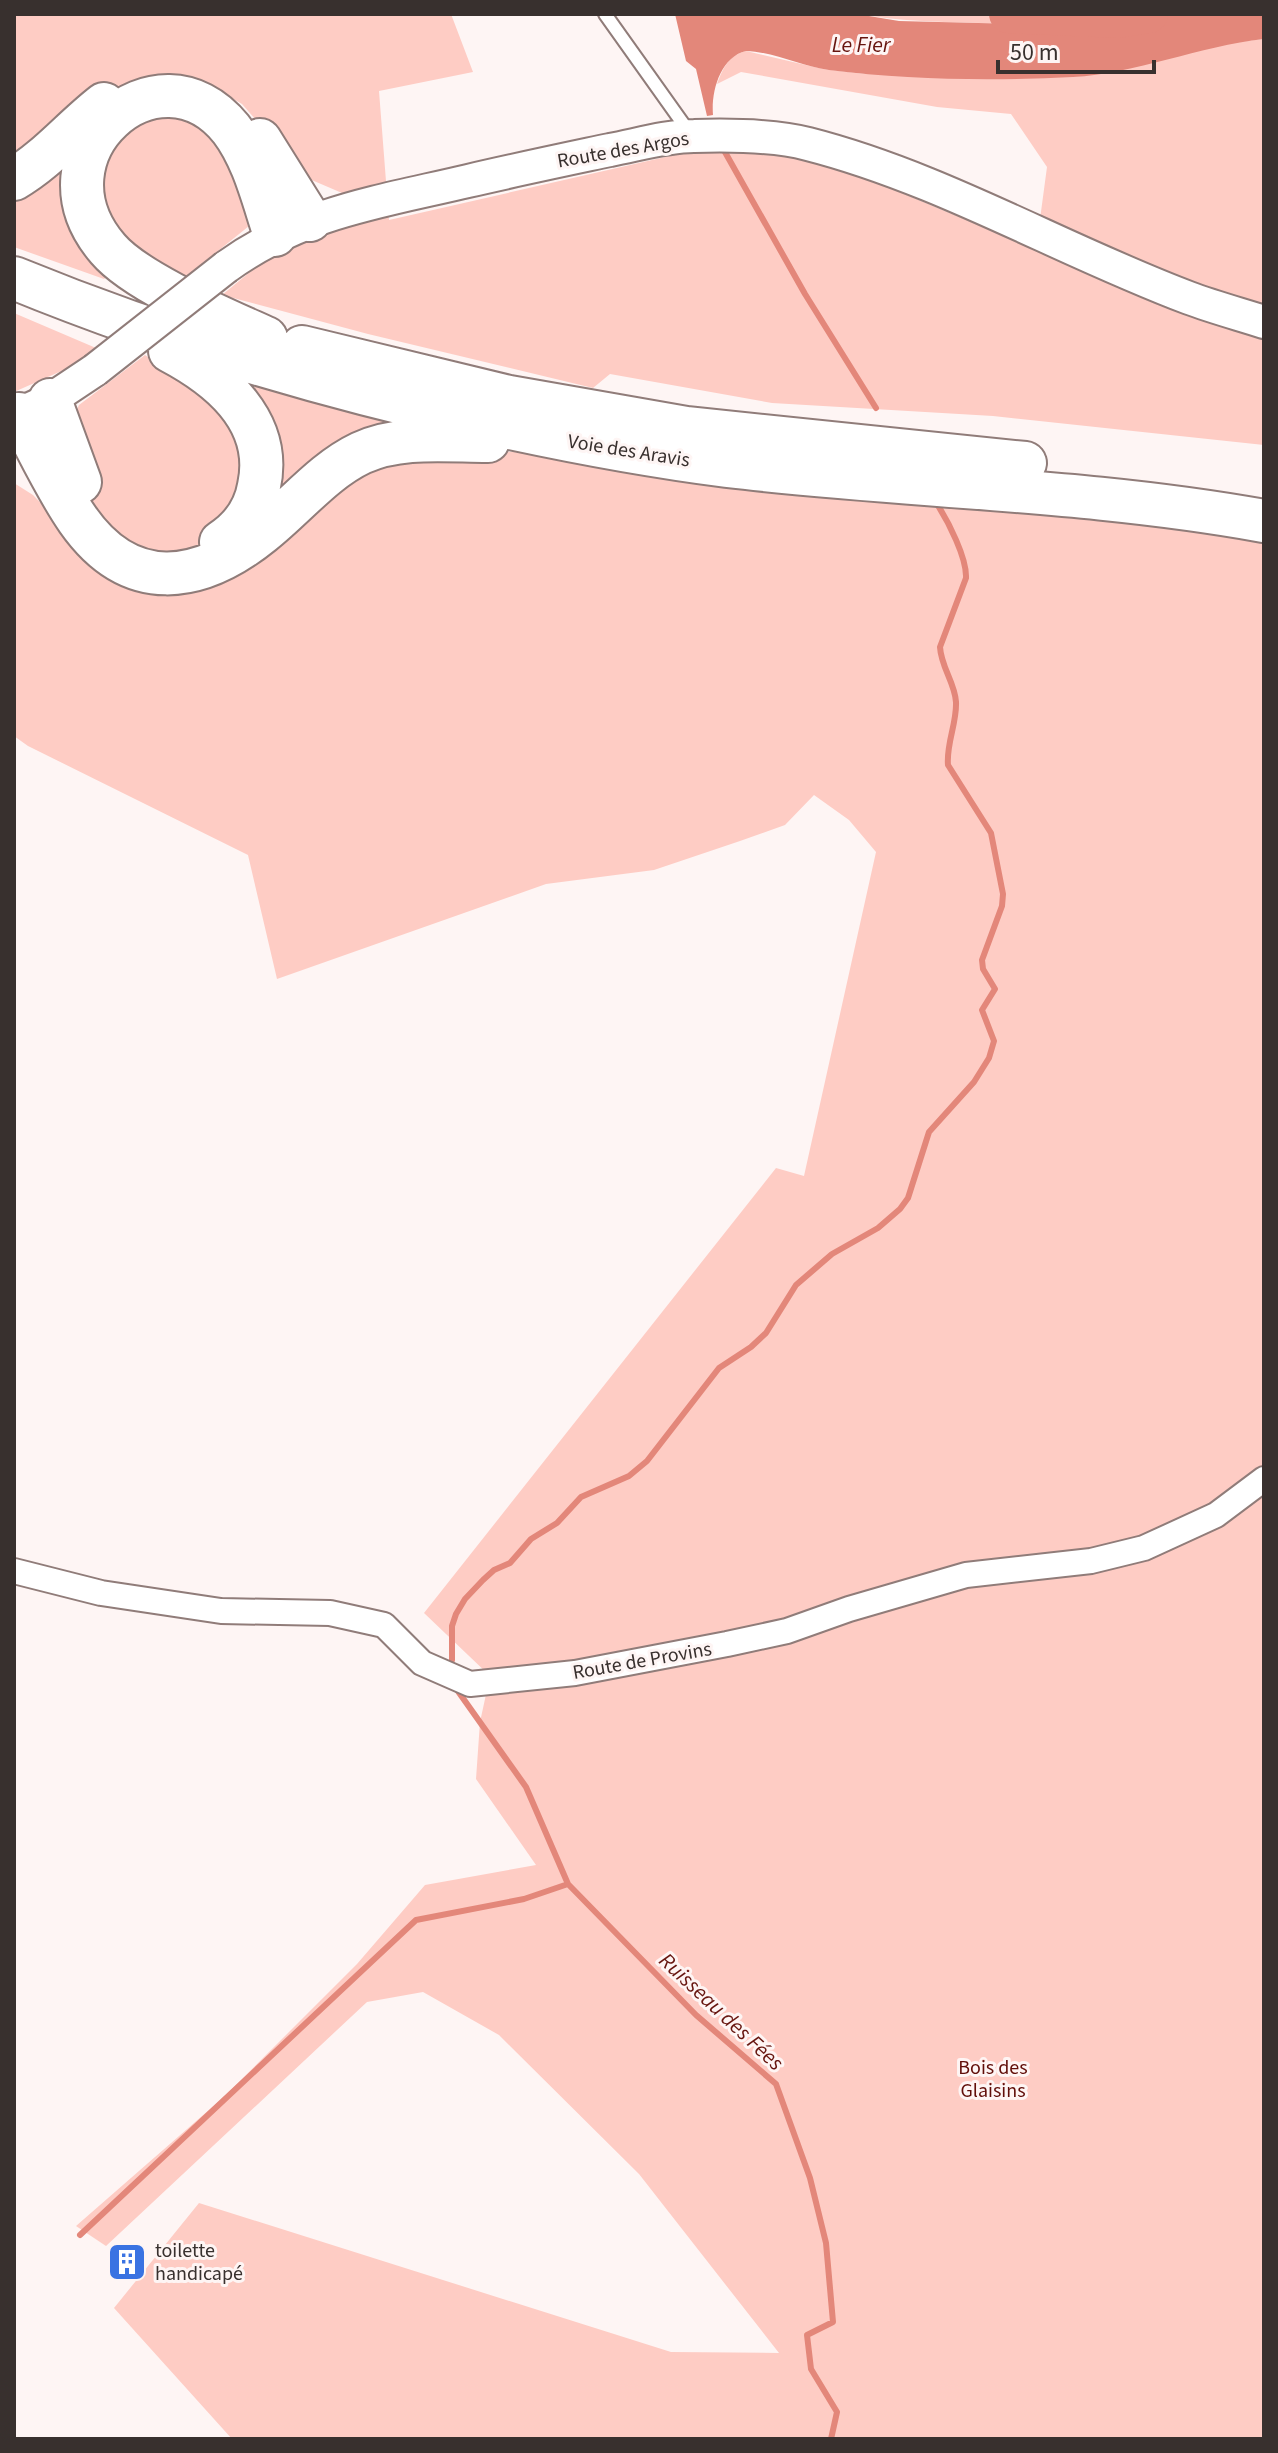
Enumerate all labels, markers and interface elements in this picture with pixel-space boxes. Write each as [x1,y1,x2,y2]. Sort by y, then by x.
scale bar [998,24,1154,74]
water label: Le Fier [832,29,892,61]
text: 50 m [1010,35,1059,70]
street label: Route des Argos [555,125,691,175]
street label: Voie des Aravis [566,428,692,474]
street label: Route de Provins [570,1635,714,1687]
water label: Ruisseau des Fées [652,1945,791,2078]
park label: Bois des Glaisins [958,2054,1028,2105]
place label: toilette handicapé [155,2237,243,2288]
building icon: toilette handicapé [106,2241,148,2283]

